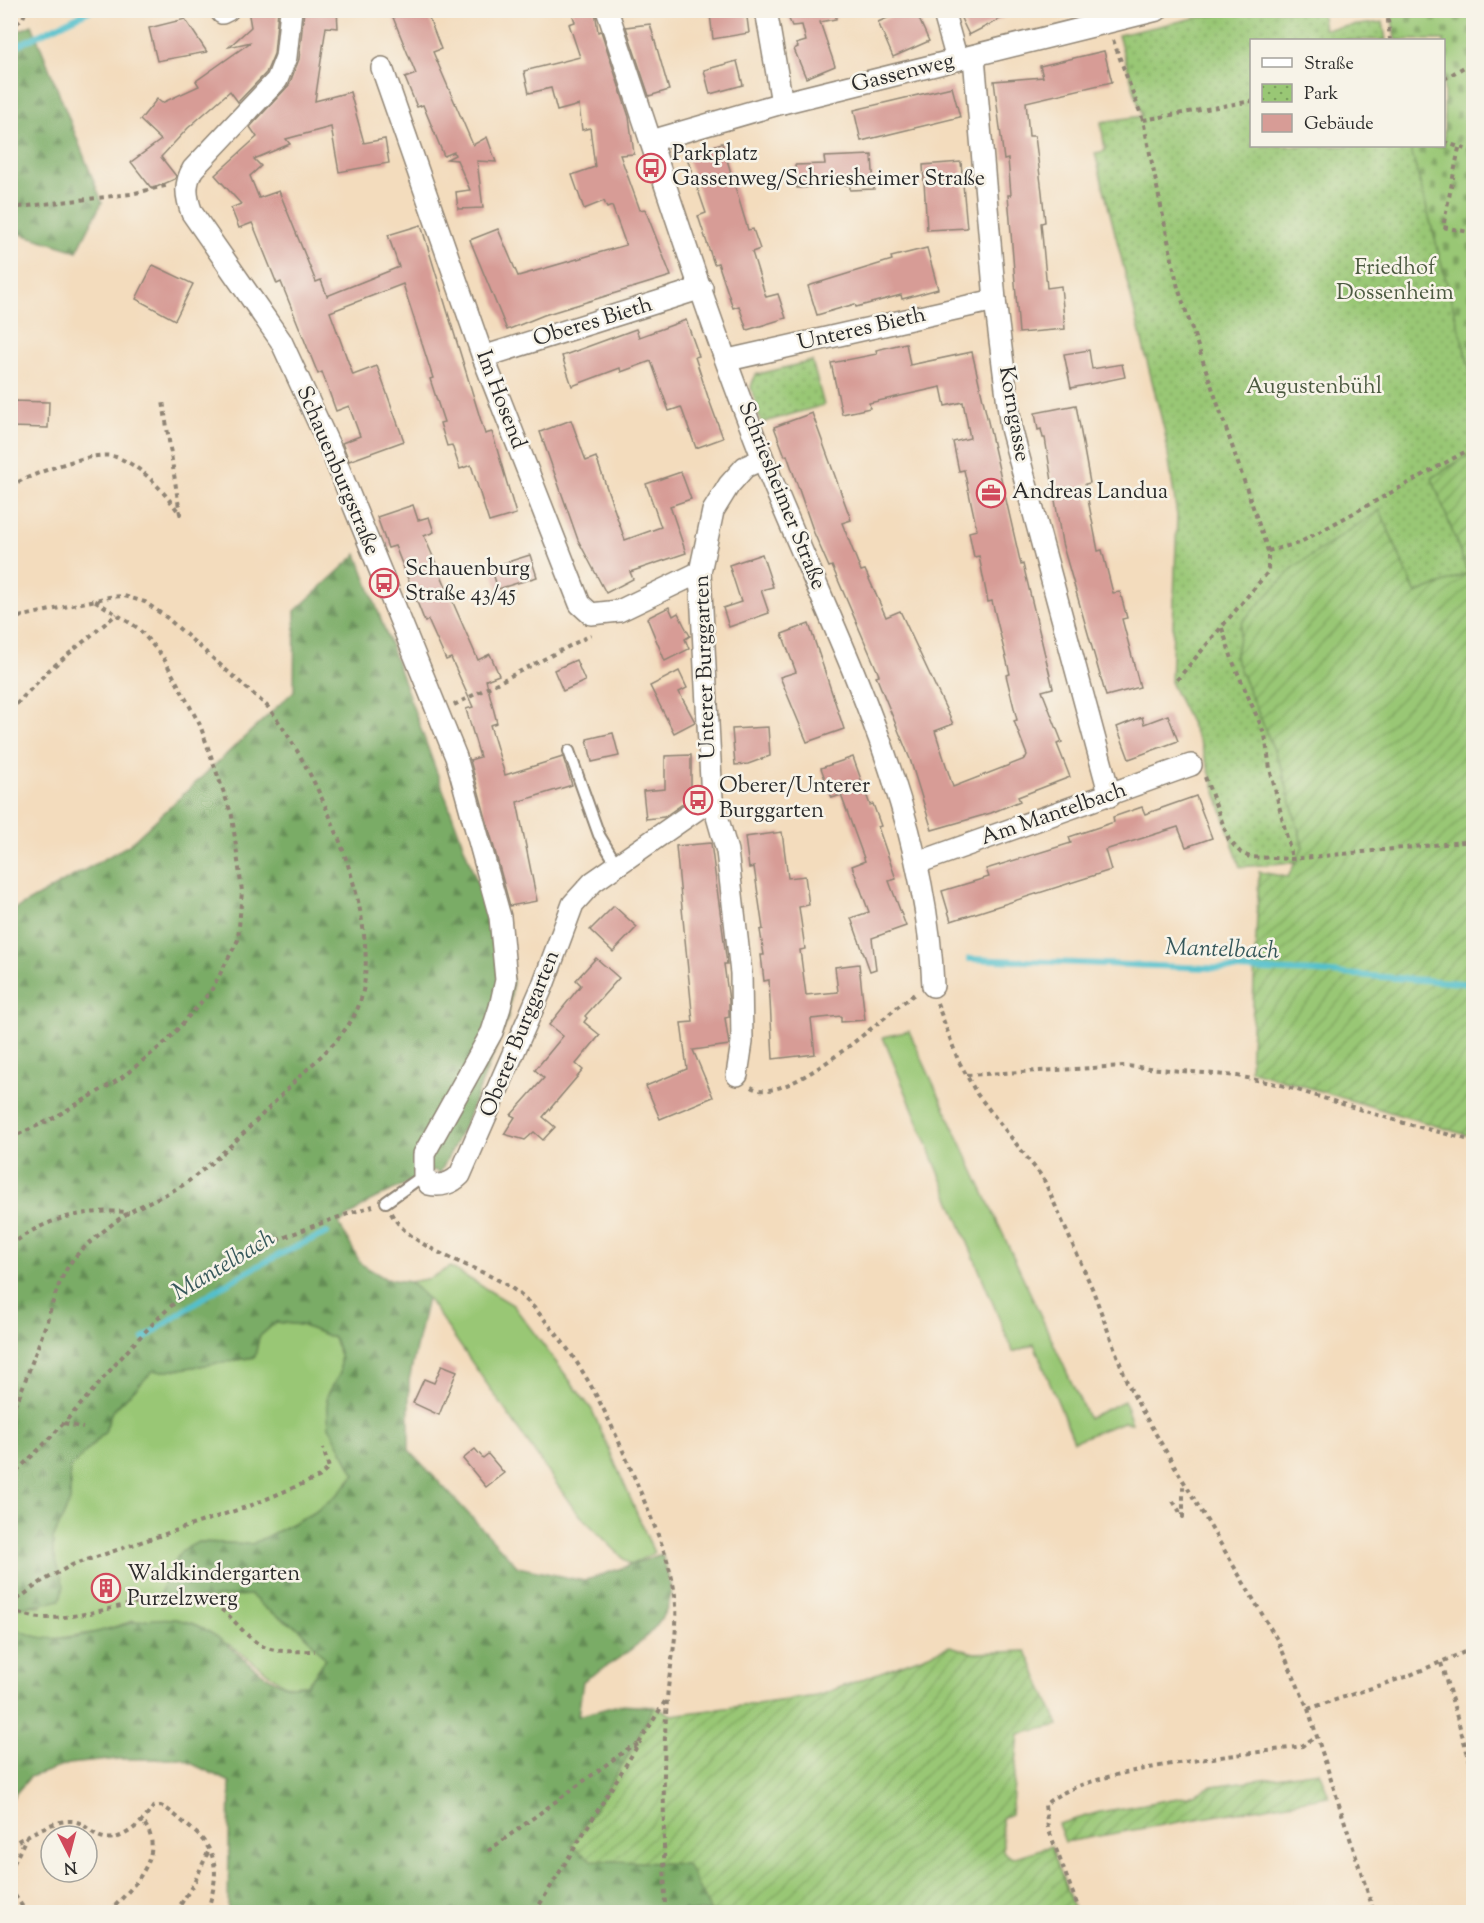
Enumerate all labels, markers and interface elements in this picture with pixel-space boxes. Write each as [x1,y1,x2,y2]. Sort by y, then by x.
legend [1250,39,1445,147]
street label: Gassenweg [848,46,958,102]
text: Straße [1304,52,1354,78]
text: Park [1304,82,1339,108]
text: Gebäude [1304,112,1374,138]
place label: Parkplatz Gassenweg/Schriesheimer Straße [672,139,985,196]
bus stop icon: Parkplatz Gassenweg/Schriesheimer Straße [635,152,667,184]
park label: Friedhof Dossenheim [1336,253,1454,310]
street label: Oberes Bieth [529,290,657,356]
street label: Unteres Bieth [795,300,929,360]
street label: Im Hosend [466,346,534,454]
street label: Korngasse [989,364,1037,464]
park label: Augustenbühl [1246,372,1382,404]
street label: Schauenburgstraße [287,381,387,561]
street label: Schriesheimer Straße [729,397,833,595]
office icon: Andreas Landua [975,477,1007,509]
place label: Andreas Landua [1012,477,1168,509]
place label: Schauenburg Straße 43/45 [405,554,530,611]
bus stop icon: Schauenburg Straße 43/45 [368,567,400,599]
street label: Unterer Burggarten [687,574,725,760]
place label: Oberer/Unterer Burggarten [719,771,870,828]
street label: Am Mantelbach [977,775,1131,855]
bus stop icon: Oberer/Unterer Burggarten [682,784,714,816]
water label: Mantelbach [1164,931,1280,969]
street label: Oberer Burggarten [473,946,569,1122]
water label: Mantelbach [166,1222,282,1310]
place label: Waldkindergarten Purzelzwerg [127,1559,300,1616]
building icon: Waldkindergarten Purzelzwerg [90,1572,122,1604]
north arrow [39,1824,99,1884]
text: N [63,1854,78,1879]

